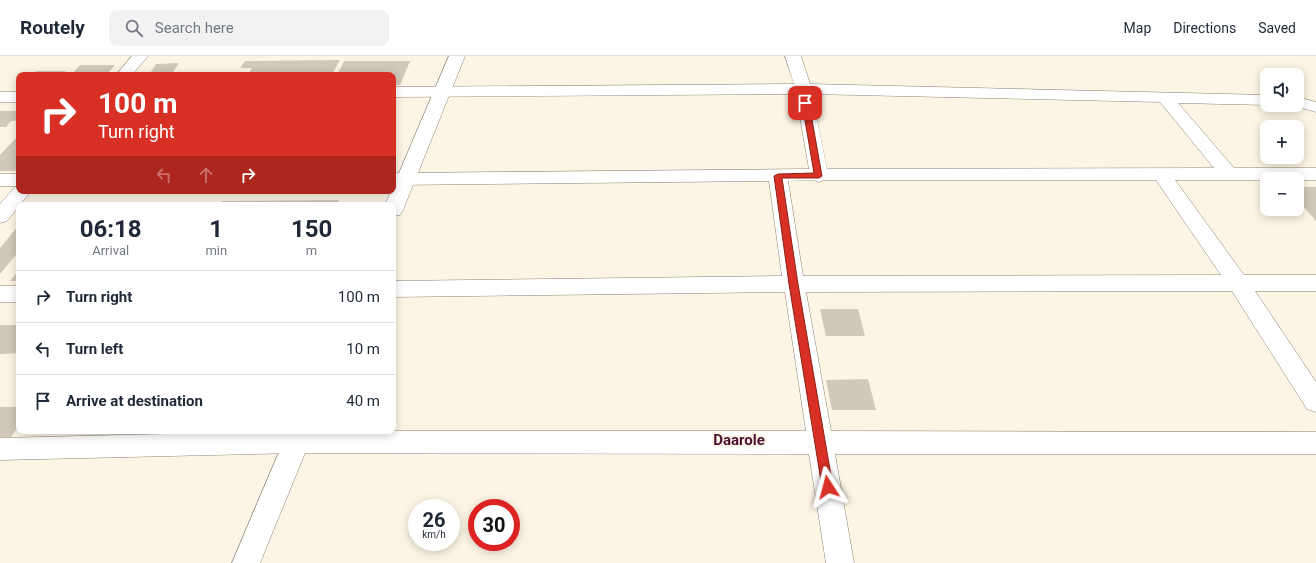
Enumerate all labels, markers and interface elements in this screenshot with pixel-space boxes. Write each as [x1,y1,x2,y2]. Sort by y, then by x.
search box [109,10,389,46]
text: Routely [20,16,85,39]
icon: search [123,17,145,39]
text: Search here [155,19,234,37]
text: Map [1124,20,1151,36]
text: Directions [1173,20,1236,36]
text: Saved [1258,20,1296,36]
map controls [1260,68,1304,216]
button: sound [1260,68,1304,112]
pin [788,86,822,120]
text: 100 m [98,87,177,120]
icon: right [32,88,84,140]
icon: arrive [794,92,816,114]
button: + [1260,120,1304,164]
text: Turn right [98,121,175,142]
icon: left [153,164,175,186]
icon: ahead [195,164,217,186]
icon: right [237,164,259,186]
button: − [1260,172,1304,216]
text: 06:18 [80,215,142,243]
text: 1 [209,215,223,243]
text: 150 [291,215,332,243]
text: Arrival [92,243,129,258]
text: min [205,243,227,258]
text: m [306,243,317,258]
icon: right [32,286,54,308]
text: Turn right [66,288,132,306]
text: 100 m [338,288,380,306]
icon: left [32,338,54,360]
text: Turn left [66,340,123,358]
text: 10 m [346,340,380,358]
icon: arrive [32,390,54,412]
text: Arrive at destination [66,392,203,410]
text: 40 m [346,392,380,410]
district label: Daarole [713,431,765,449]
position arrow [807,466,849,508]
speed limit sign: 30 [468,499,520,551]
text: 26 [423,508,445,532]
text: km/h [422,529,446,540]

